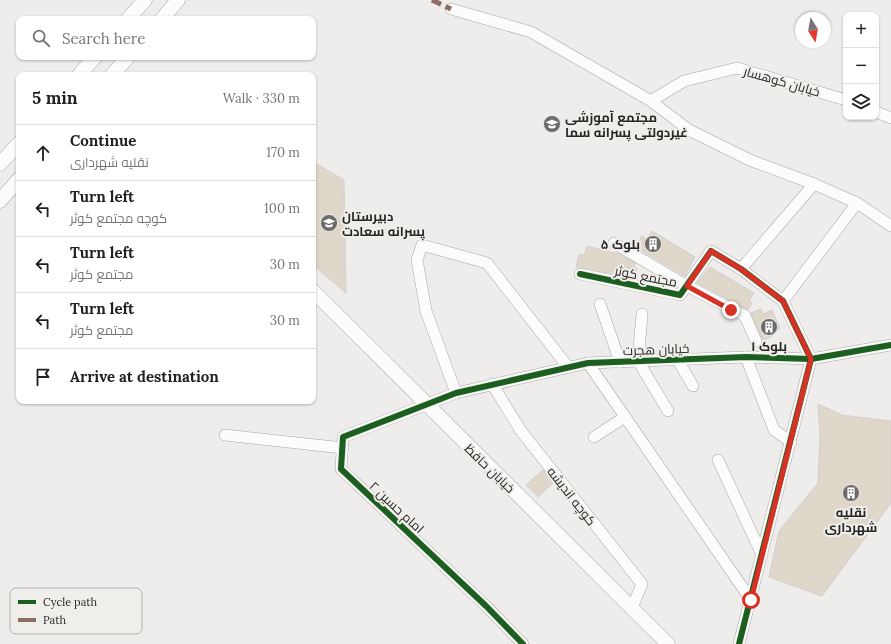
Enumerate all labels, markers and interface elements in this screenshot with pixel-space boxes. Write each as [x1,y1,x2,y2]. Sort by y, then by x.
north arrow [795,12,831,48]
map controls [843,12,879,120]
button: + [843,12,879,48]
search box [16,16,316,60]
icon: search [30,27,52,49]
text: Search here [62,29,145,48]
button: − [843,48,879,84]
street label: خیابان کوهسار [741,62,822,100]
button: layers [843,84,879,120]
text: 5 min [32,87,78,109]
text: Walk · 330 m [223,90,300,107]
place label: مجتمع آموزشی غیردولتی پسرانه سما [565,109,688,142]
school or university icon: مجتمع آموزشی غیردولتی پسرانه سما [542,114,562,134]
text: Continue [70,131,136,150]
icon: ahead [32,142,54,164]
text: 170 m [266,144,300,161]
text: نقلیه شهرداری [70,154,149,171]
text: Turn left [70,187,134,206]
icon: left [32,198,54,220]
text: 100 m [264,200,300,217]
place label: دبیرستان پسرانه سعادت [342,208,425,241]
text: کوچه مجتمع کوثر [70,210,167,227]
school or university icon: دبیرستان پسرانه سعادت [319,213,339,233]
building icon: بلوک ۵ [643,234,663,254]
place label: بلوک ۵ [601,236,640,253]
text: Turn left [70,243,134,262]
icon: left [32,254,54,276]
text: 30 m [270,256,300,273]
street label: مجتمع کوثر [612,262,679,291]
text: مجتمع کوثر [70,266,133,283]
text: Turn left [70,299,134,318]
route end [722,301,740,319]
icon: left [32,310,54,332]
text: 30 m [270,312,300,329]
building icon: بلوک ۱ [759,317,779,337]
text: مجتمع کوثر [70,322,133,339]
place label: بلوک ۱ [751,338,787,355]
street label: خیابان هجرت [622,340,690,359]
icon: arrive [32,366,54,388]
text: Arrive at destination [70,367,219,386]
street label: خیابان حافظ [461,440,518,497]
street label: کوچه اندیشه [543,464,600,530]
street label: امام حسین ۲ [365,478,428,538]
building icon: نقلیه شهرداری [841,483,861,503]
place label: نقلیه شهرداری [825,504,877,536]
legend [10,588,142,634]
route start [742,591,760,609]
text: Cycle path [43,595,98,609]
text: Path [43,613,66,627]

